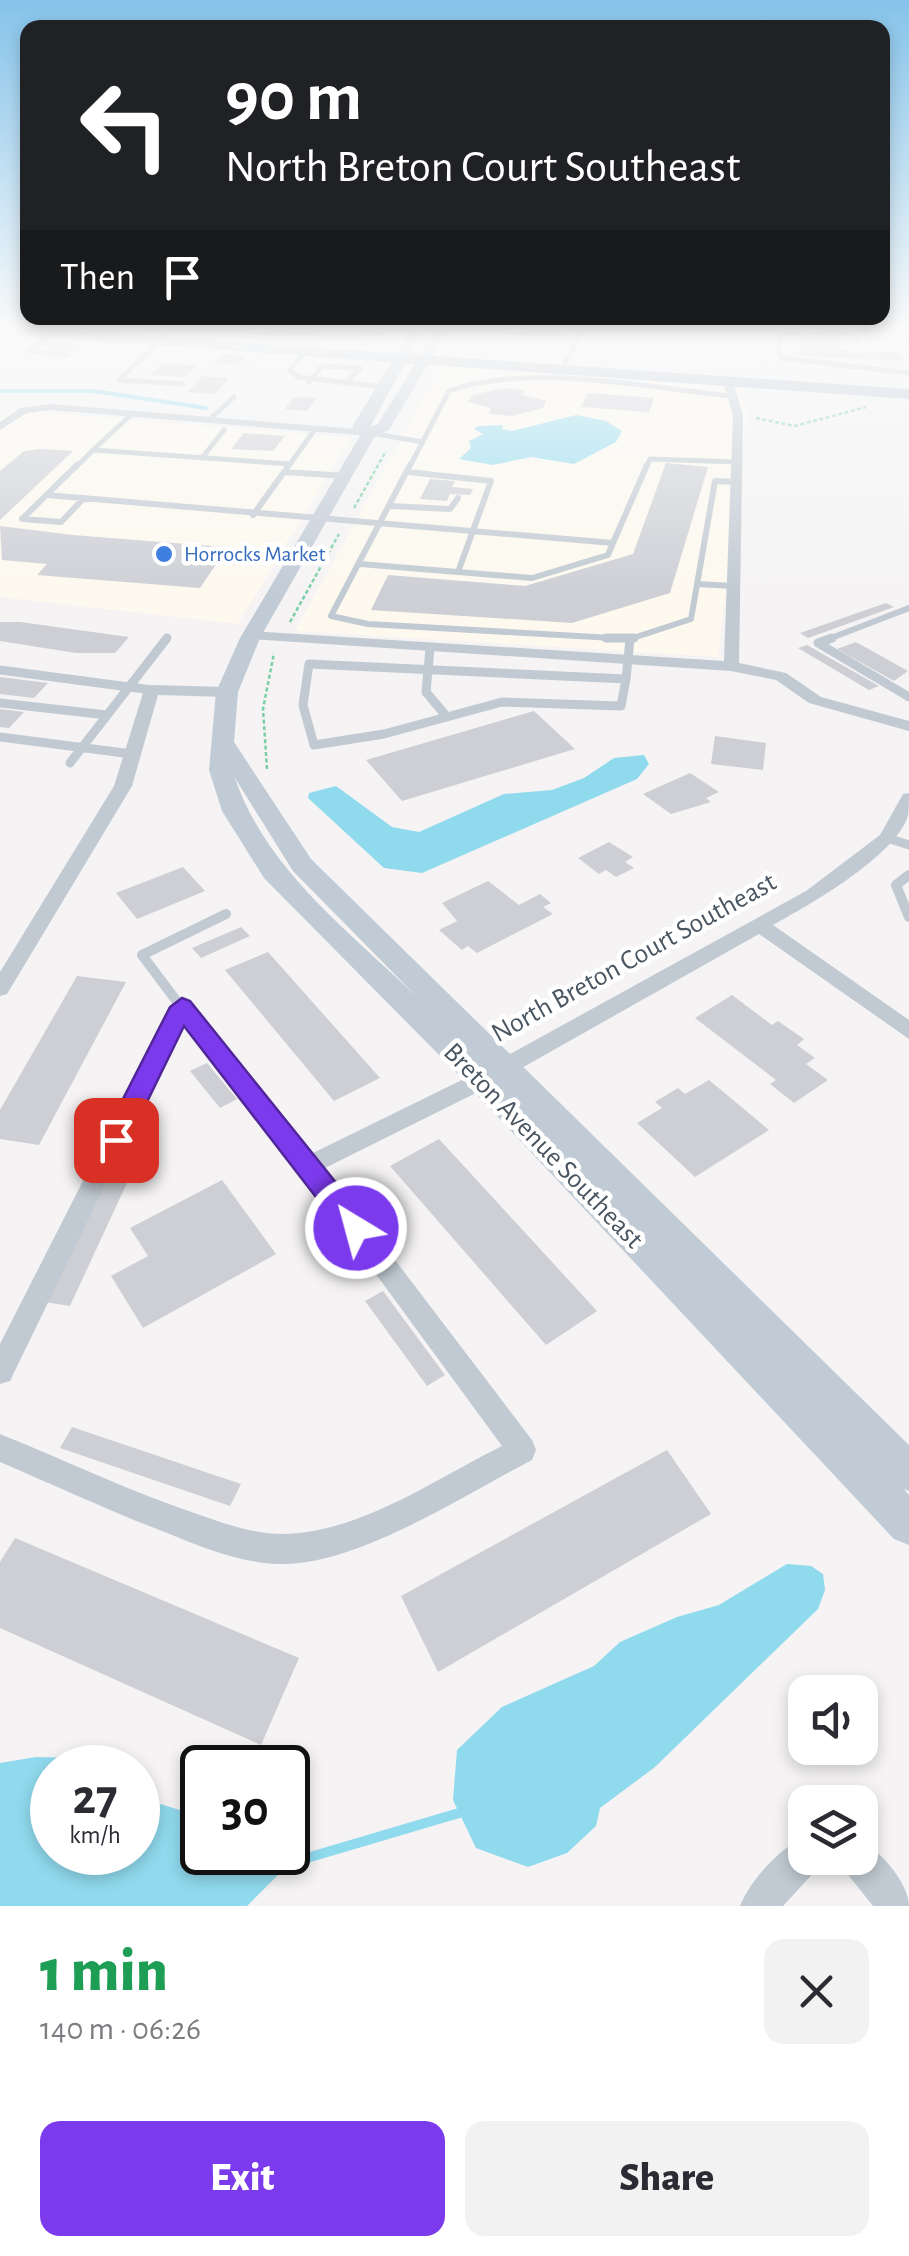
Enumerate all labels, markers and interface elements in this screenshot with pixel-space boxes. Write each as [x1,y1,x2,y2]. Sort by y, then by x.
icon: left [60,60,190,190]
text: 90 m [225,63,362,133]
text: North Breton Court Southeast [225,145,740,190]
icon: arrive [155,250,210,305]
text: Then [60,259,135,297]
marker: Horrocks Market [153,543,175,565]
place label: Horrocks Market [184,543,326,565]
street label: North Breton Court Southeast [487,868,781,1048]
street label: Breton Avenue Southeast [438,1038,648,1254]
pin [74,1098,159,1183]
icon: arrive [89,1113,144,1168]
position arrow [304,1176,408,1280]
map controls [788,1675,878,1875]
button: sound [788,1675,878,1765]
speed limit sign: 30 [180,1745,310,1875]
text: 27 [72,1773,118,1823]
button: layers [788,1785,878,1875]
text: km/h [69,1823,121,1848]
button: close [764,1939,869,2044]
text: 1 min [40,1942,168,2002]
text: 140 m · 06:26 [40,2013,201,2045]
button: Exit [40,2121,445,2236]
button: Share [465,2121,869,2236]

